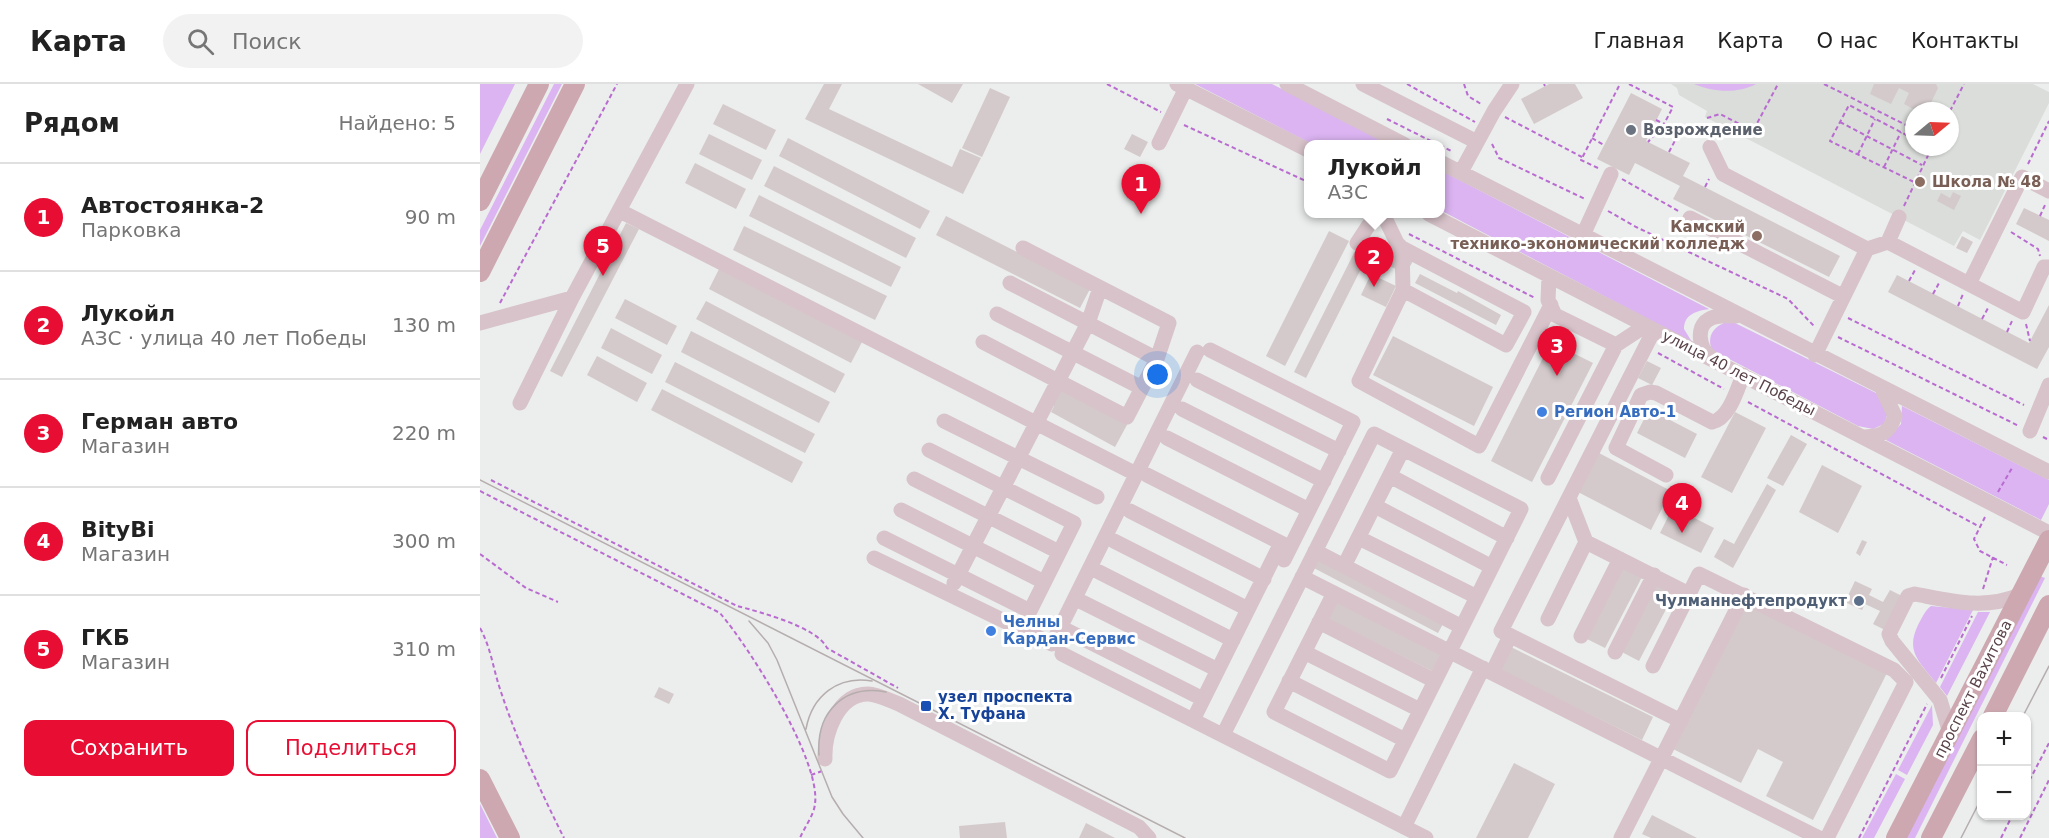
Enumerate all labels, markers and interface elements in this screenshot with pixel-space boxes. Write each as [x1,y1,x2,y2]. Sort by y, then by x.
search box [163,14,583,68]
text: Карта [30,25,127,58]
icon: search [184,25,217,58]
text: Поиск [232,29,302,54]
text: Главная [1594,29,1684,53]
text: Карта [1717,29,1784,53]
text: О нас [1817,29,1878,53]
text: Контакты [1911,29,2019,53]
north arrow [1905,102,1959,156]
text: Рядом [24,108,120,138]
text: Найдено: 5 [338,111,456,135]
place label: Возрождение [1643,121,1763,139]
marker: Возрождение [1624,123,1638,137]
popup [1304,140,1445,218]
text: Лукойл [1327,155,1422,180]
pin: 1 [1122,164,1160,214]
place label: Школа № 48 [1932,173,2042,191]
marker: Школа № 48 [1913,175,1927,189]
text: АЗС [1327,180,1368,204]
text: Автостоянка-2 [81,193,264,218]
text: 1 [37,205,50,229]
text: 90 m [405,205,456,229]
text: Парковка [81,218,181,242]
place label: Камский технико-экономический колледж [1451,218,1745,253]
pin: 5 [584,226,622,276]
marker: Камский технико-экономический колледж [1750,229,1764,243]
pin: 2 [1354,238,1394,287]
text: Лукойл [81,301,175,326]
text: 2 [37,313,50,337]
text: 130 m [392,313,456,337]
text: АЗС · улица 40 лет Победы [81,326,367,350]
pin: 3 [1538,326,1576,376]
street label: улица 40 лет Победы [1659,326,1819,420]
your location [1143,360,1172,389]
place label: Регион Авто-1 [1554,403,1676,421]
marker: Регион Авто-1 [1535,405,1549,419]
text: Герман авто [81,409,238,434]
text: 3 [37,421,50,445]
text: 220 m [392,421,456,445]
text: Магазин [81,434,170,458]
pin: 4 [1662,484,1702,533]
text: BityBi [81,517,154,542]
text: 4 [37,529,50,553]
text: 300 m [392,529,456,553]
text: Магазин [81,542,170,566]
place label: Чулманнефтепродукт [1655,592,1847,610]
marker: Чулманнефтепродукт [1852,594,1866,608]
place label: Челны Кардан-Сервис [1003,613,1136,648]
street label: проспект Вахитова [1930,617,2016,761]
marker: Челны Кардан-Сервис [984,624,998,638]
text: ГКБ [81,625,130,650]
text: 5 [37,637,50,661]
text: 310 m [392,637,456,661]
text: Магазин [81,650,170,674]
place label: узел проспекта Х. Туфана [938,688,1073,723]
marker: узел проспекта Х. Туфана [919,699,933,713]
map controls [1977,712,2031,820]
button: + [1977,712,2031,766]
button: Сохранить [24,720,234,776]
button: Поделиться [246,720,456,776]
button: − [1977,766,2031,820]

